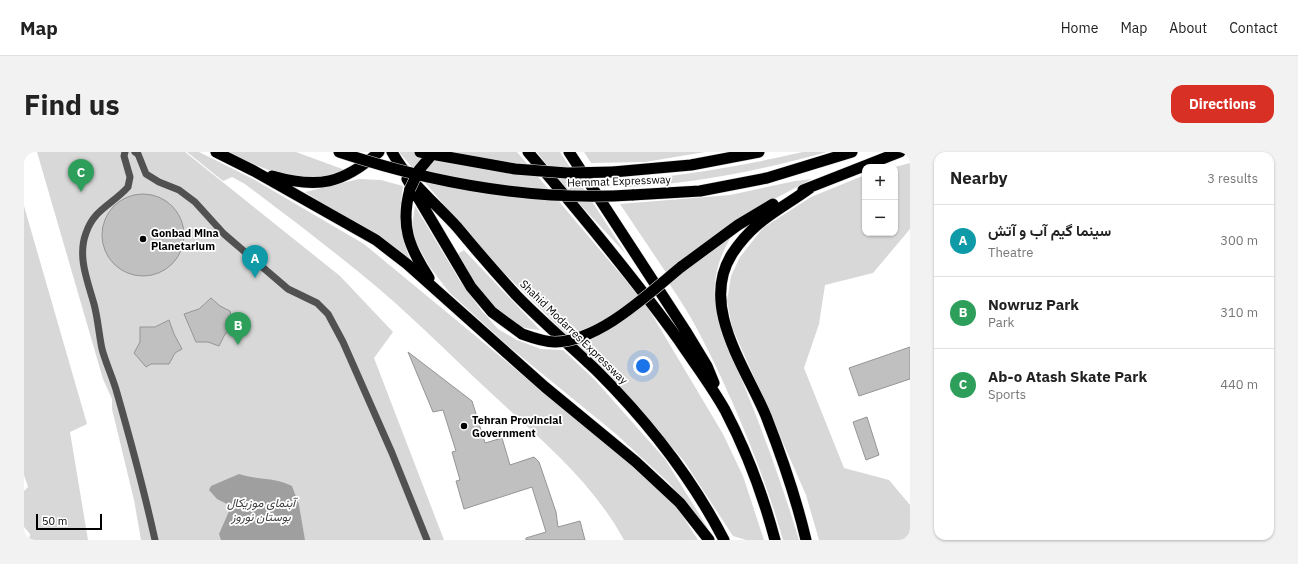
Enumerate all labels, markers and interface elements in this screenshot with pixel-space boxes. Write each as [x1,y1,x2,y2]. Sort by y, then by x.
text: Map [20,16,58,40]
text: Home [1061,19,1098,37]
text: Map [1120,19,1147,37]
text: About [1169,19,1207,37]
text: Contact [1229,19,1278,37]
button: Directions [1171,85,1274,123]
text: Find us [24,86,120,123]
pin: C [68,159,94,192]
map controls [862,164,898,236]
button: + [862,164,898,200]
text: Nearby [950,167,1008,189]
text: 3 results [1207,170,1258,187]
street label: Hemmat Expressway [567,172,672,190]
button: − [862,200,898,236]
text: سینما گیم آب و آتش [988,221,1111,240]
place label: Gonbad Mina Planetarium [151,226,219,253]
text: A [959,232,967,249]
text: 300 m [1220,232,1258,249]
marker: Gonbad Mina Planetarium [138,234,148,244]
text: Theatre [988,244,1033,261]
pin: A [242,245,268,278]
street label: Shahid Modarres Expressway [517,277,631,388]
text: Nowruz Park [988,295,1079,314]
text: B [959,304,967,321]
text: 310 m [1220,304,1258,321]
pin: B [225,312,251,345]
text: Park [988,314,1014,331]
your location [633,356,653,376]
text: Ab-o Atash Skate Park [988,367,1147,386]
text: C [959,376,967,393]
text: 440 m [1220,376,1258,393]
text: Sports [988,386,1026,403]
place label: Tehran Provincial Government [472,413,562,440]
marker: Tehran Provincial Government [459,421,469,431]
water label: آبنمای موزیکال بوستان نوروز [227,495,298,525]
scale bar [36,512,102,531]
text: 50 m [42,514,67,528]

